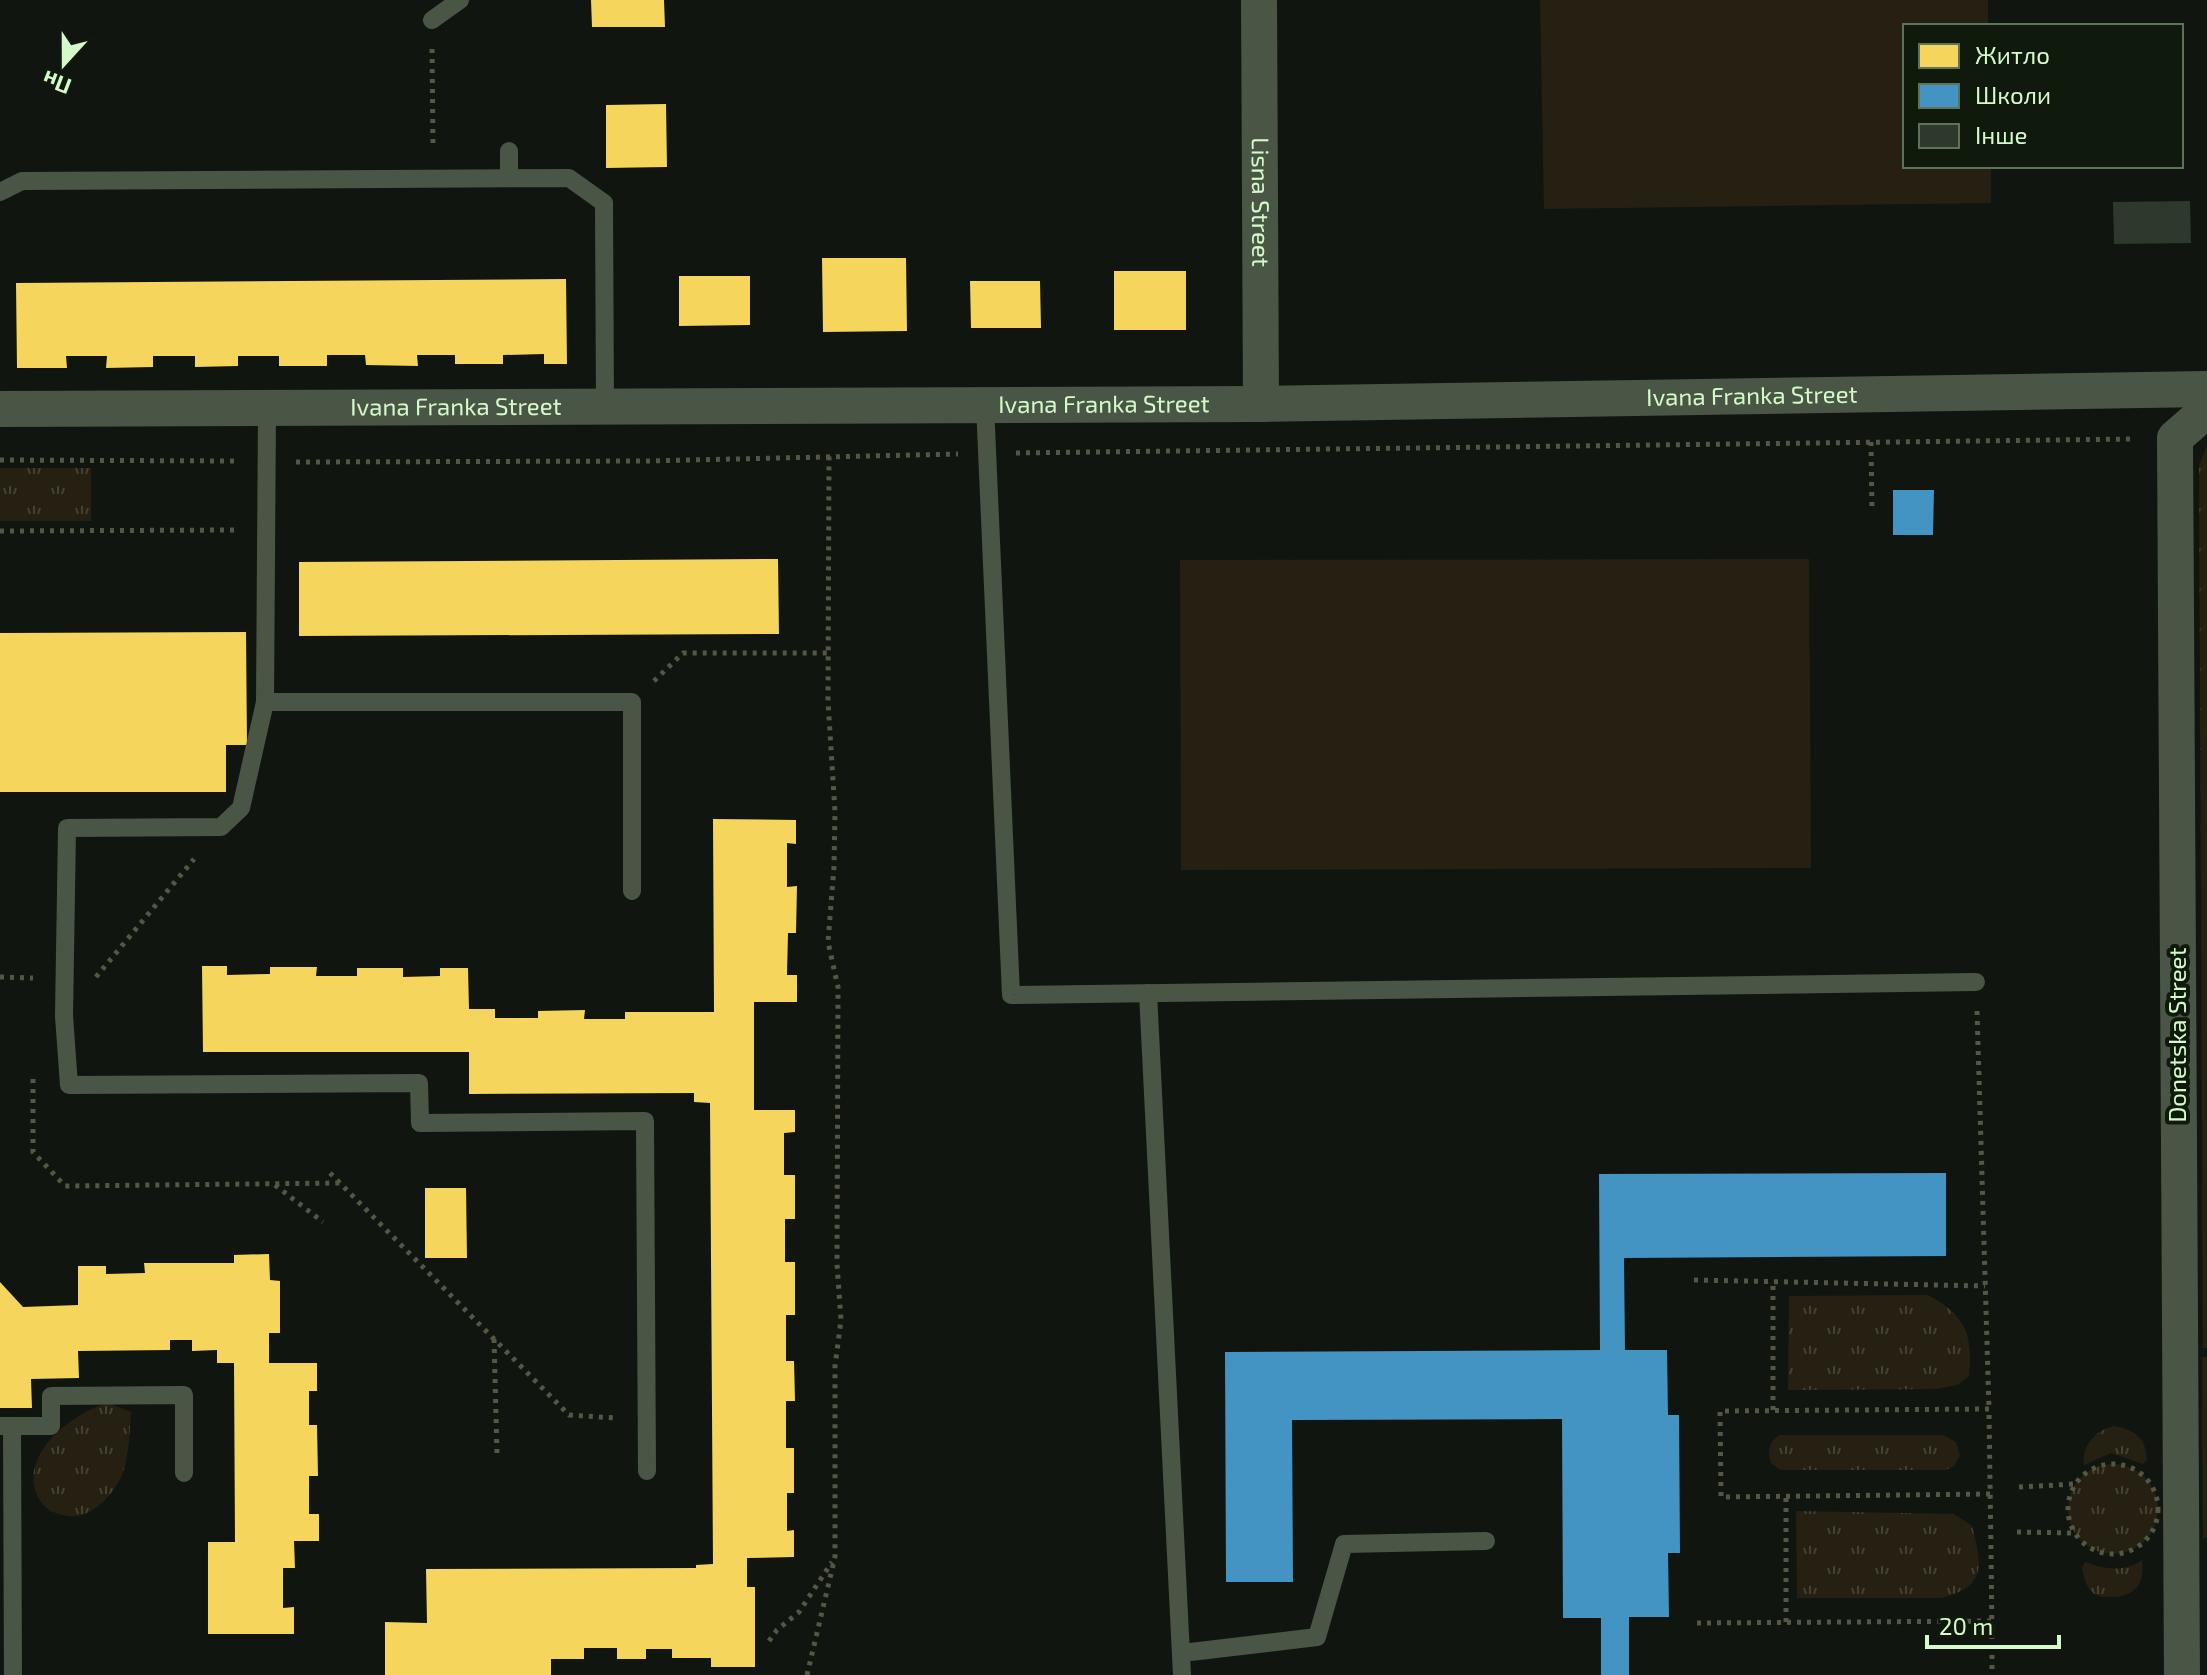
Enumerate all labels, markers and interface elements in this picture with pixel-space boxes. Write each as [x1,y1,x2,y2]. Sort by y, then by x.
north arrow [24,24,104,104]
legend [1903,24,2183,168]
text: Житло [1975,40,2050,69]
text: Пн [38,66,74,101]
text: Школи [1975,80,2051,109]
text: Інше [1975,120,2028,149]
street label: Lisna Street [1247,137,1276,267]
street label: Ivana Franka Street [1646,379,1858,411]
street label: Ivana Franka Street [998,388,1210,418]
street label: Ivana Franka Street [350,391,562,421]
street label: Donetska Street [2162,947,2191,1123]
scale bar [1927,1599,2059,1649]
text: 20 m [1939,1611,1993,1640]

